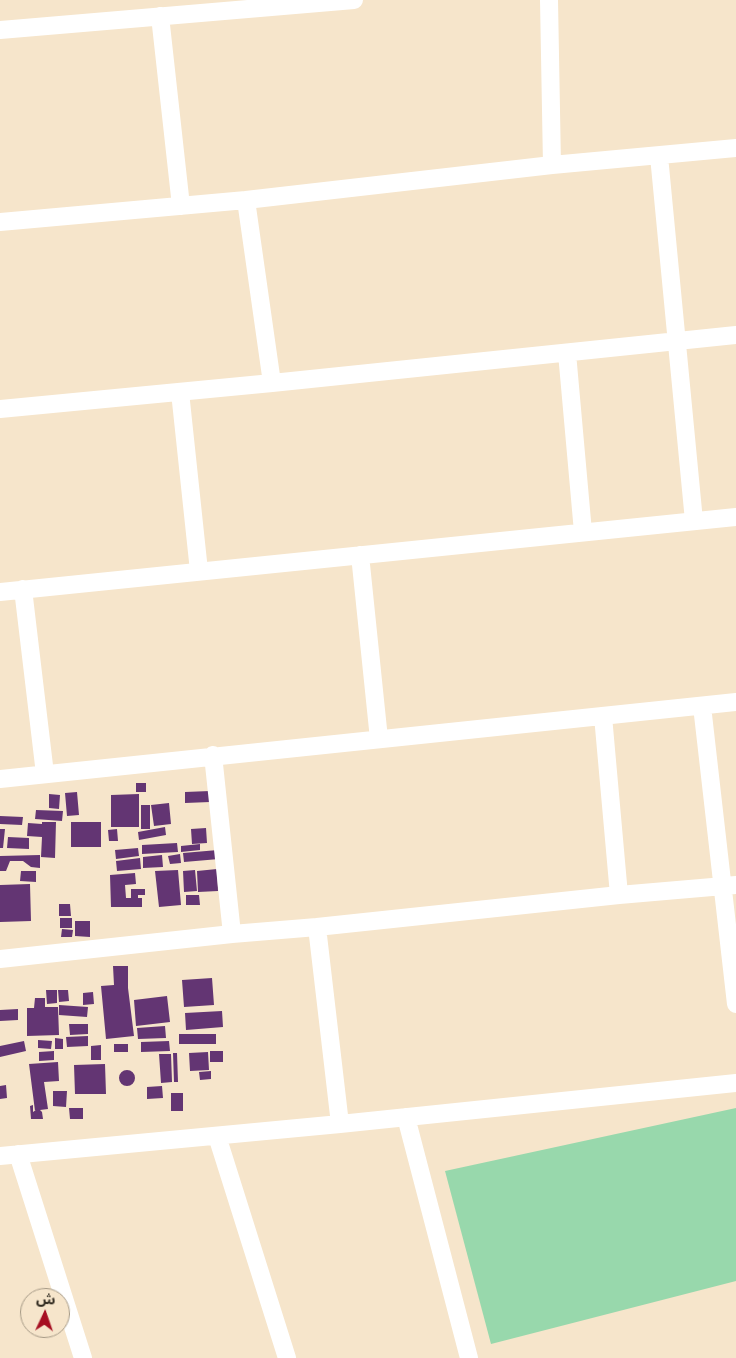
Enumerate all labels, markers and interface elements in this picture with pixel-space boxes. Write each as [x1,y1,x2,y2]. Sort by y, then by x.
north arrow [20,1288,70,1338]
text: ش [36,1290,56,1308]

